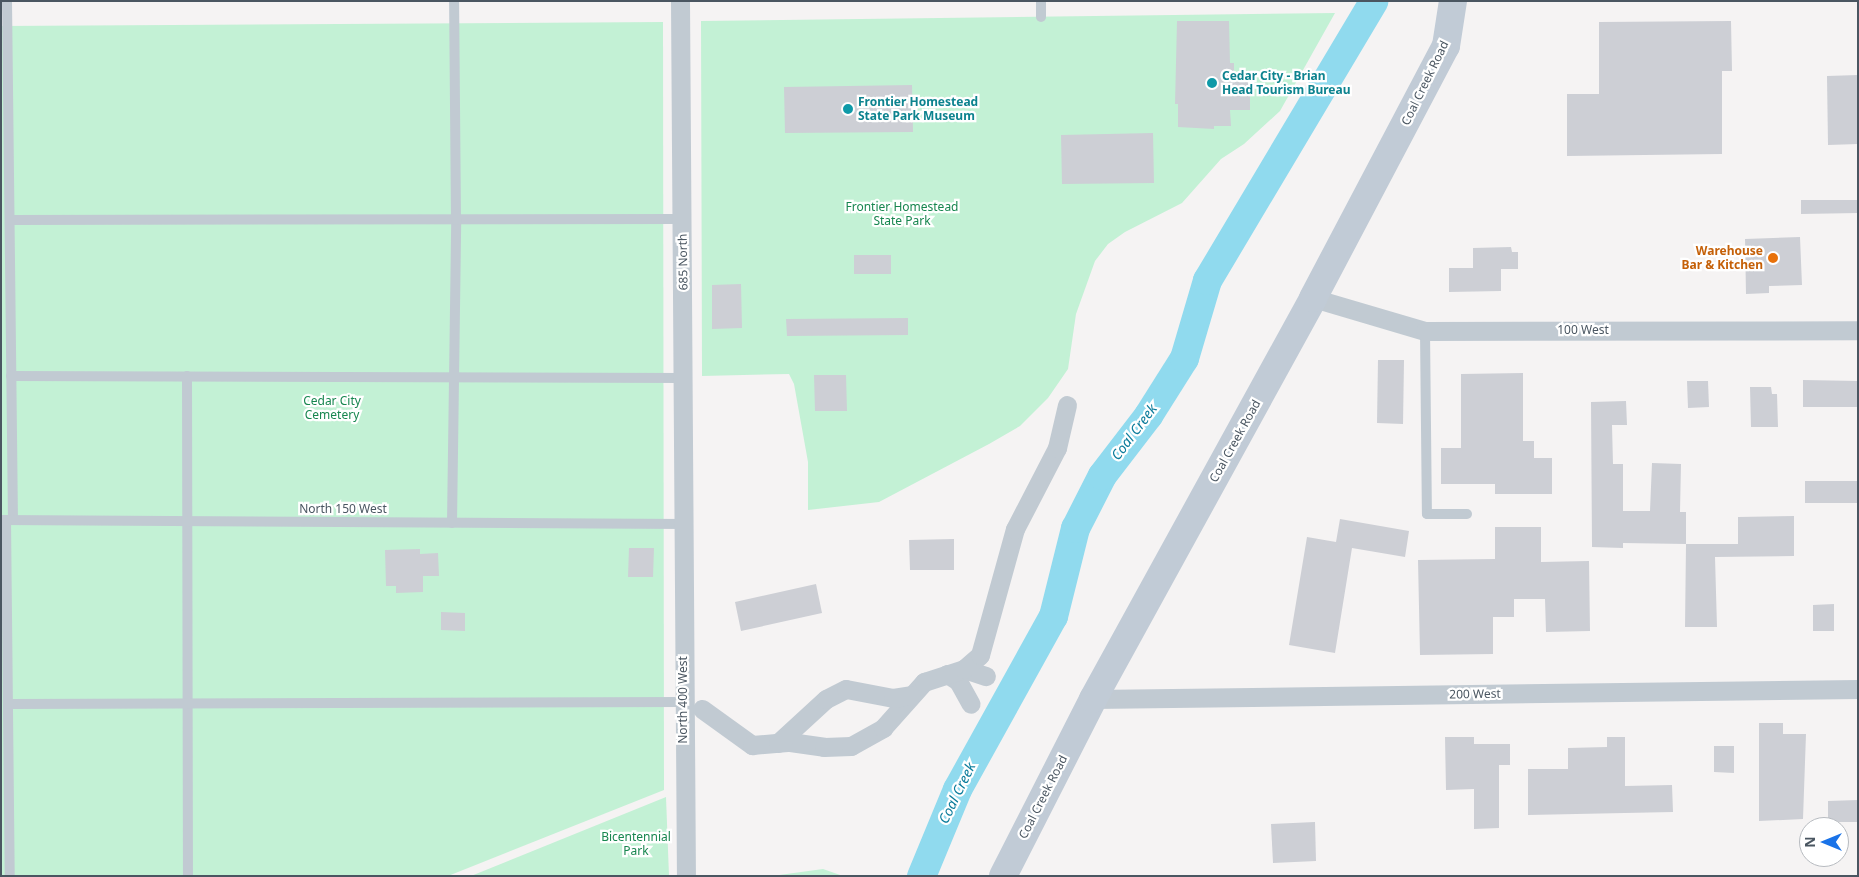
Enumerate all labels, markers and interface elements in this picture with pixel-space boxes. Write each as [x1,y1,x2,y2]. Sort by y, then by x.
street label: Coal Creek Road [1398,39,1452,127]
place label: Cedar City - Brian Head Tourism Bureau [1222,69,1350,97]
marker: Cedar City - Brian Head Tourism Bureau [1206,77,1218,89]
place label: Frontier Homestead State Park Museum [858,95,978,123]
marker: Frontier Homestead State Park Museum [842,103,854,115]
park label: Frontier Homestead State Park [846,200,958,228]
street label: 685 North [675,233,691,291]
place label: Warehouse Bar & Kitchen [1682,244,1763,272]
marker: Warehouse Bar & Kitchen [1767,252,1779,264]
street label: 100 West [1557,323,1609,337]
park label: Cedar City Cemetery [303,394,361,422]
street label: Coal Creek Road [1206,397,1264,485]
water label: Coal Creek [1108,401,1160,463]
street label: North 150 West [299,502,387,516]
street label: North 400 West [676,656,690,744]
street label: 200 West [1449,686,1501,702]
street label: Coal Creek Road [1016,753,1070,841]
water label: Coal Creek [935,760,979,826]
north arrow [1799,817,1849,867]
park label: Bicentennial Park [601,830,671,858]
text: N [1800,836,1819,848]

